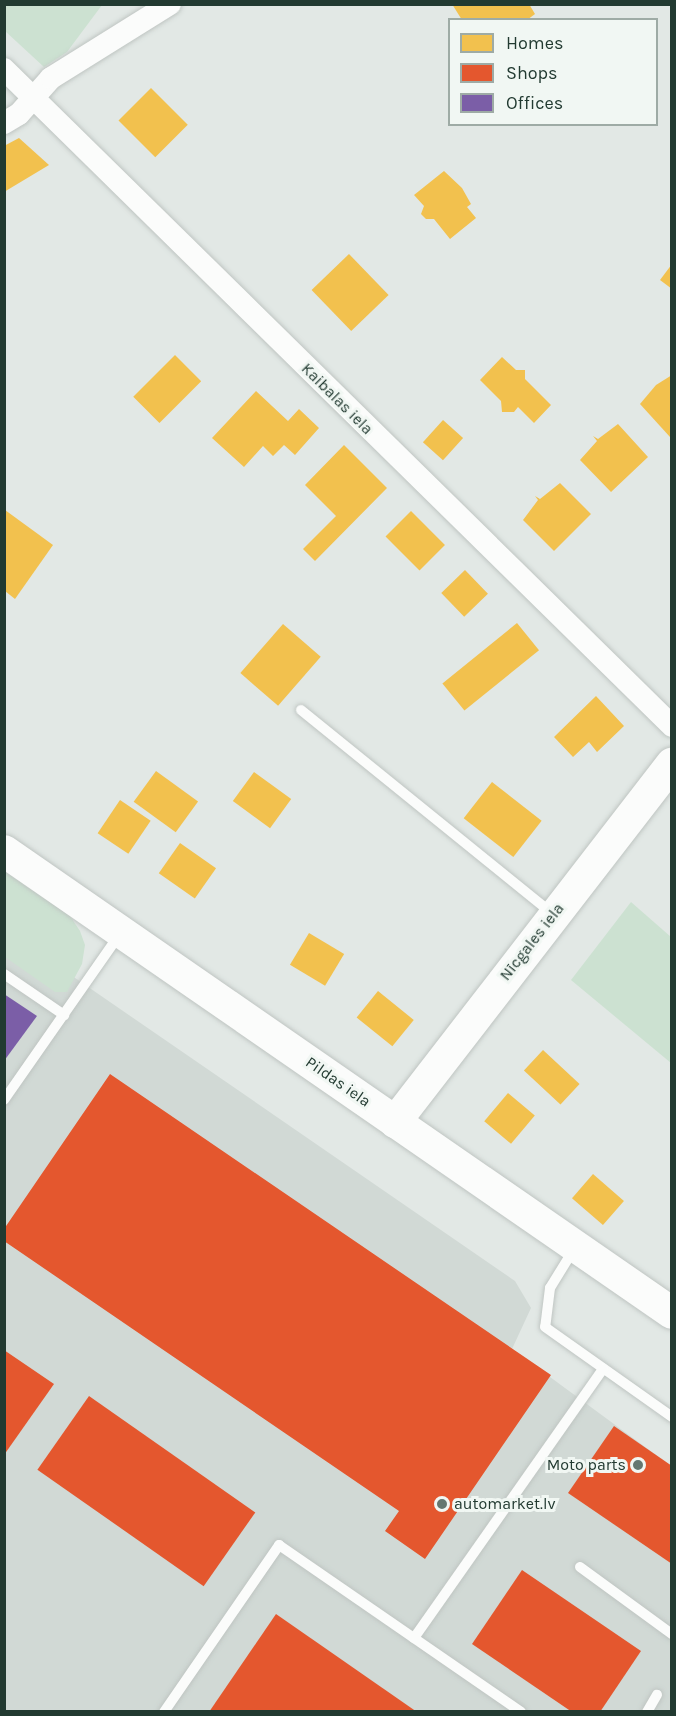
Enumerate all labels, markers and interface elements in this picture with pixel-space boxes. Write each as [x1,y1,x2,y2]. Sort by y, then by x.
legend [448,18,658,126]
text: Homes [506,32,563,54]
text: Shops [506,62,558,84]
text: Offices [506,92,563,114]
street label: Kaibalas iela [297,359,377,439]
street label: Nīcgales iela [496,899,568,985]
street label: Pildas iela [302,1053,374,1111]
place label: Moto parts [547,1455,626,1475]
marker: Moto parts [631,1458,645,1472]
place label: automarket.lv [454,1494,555,1514]
marker: automarket.lv [435,1497,449,1511]

